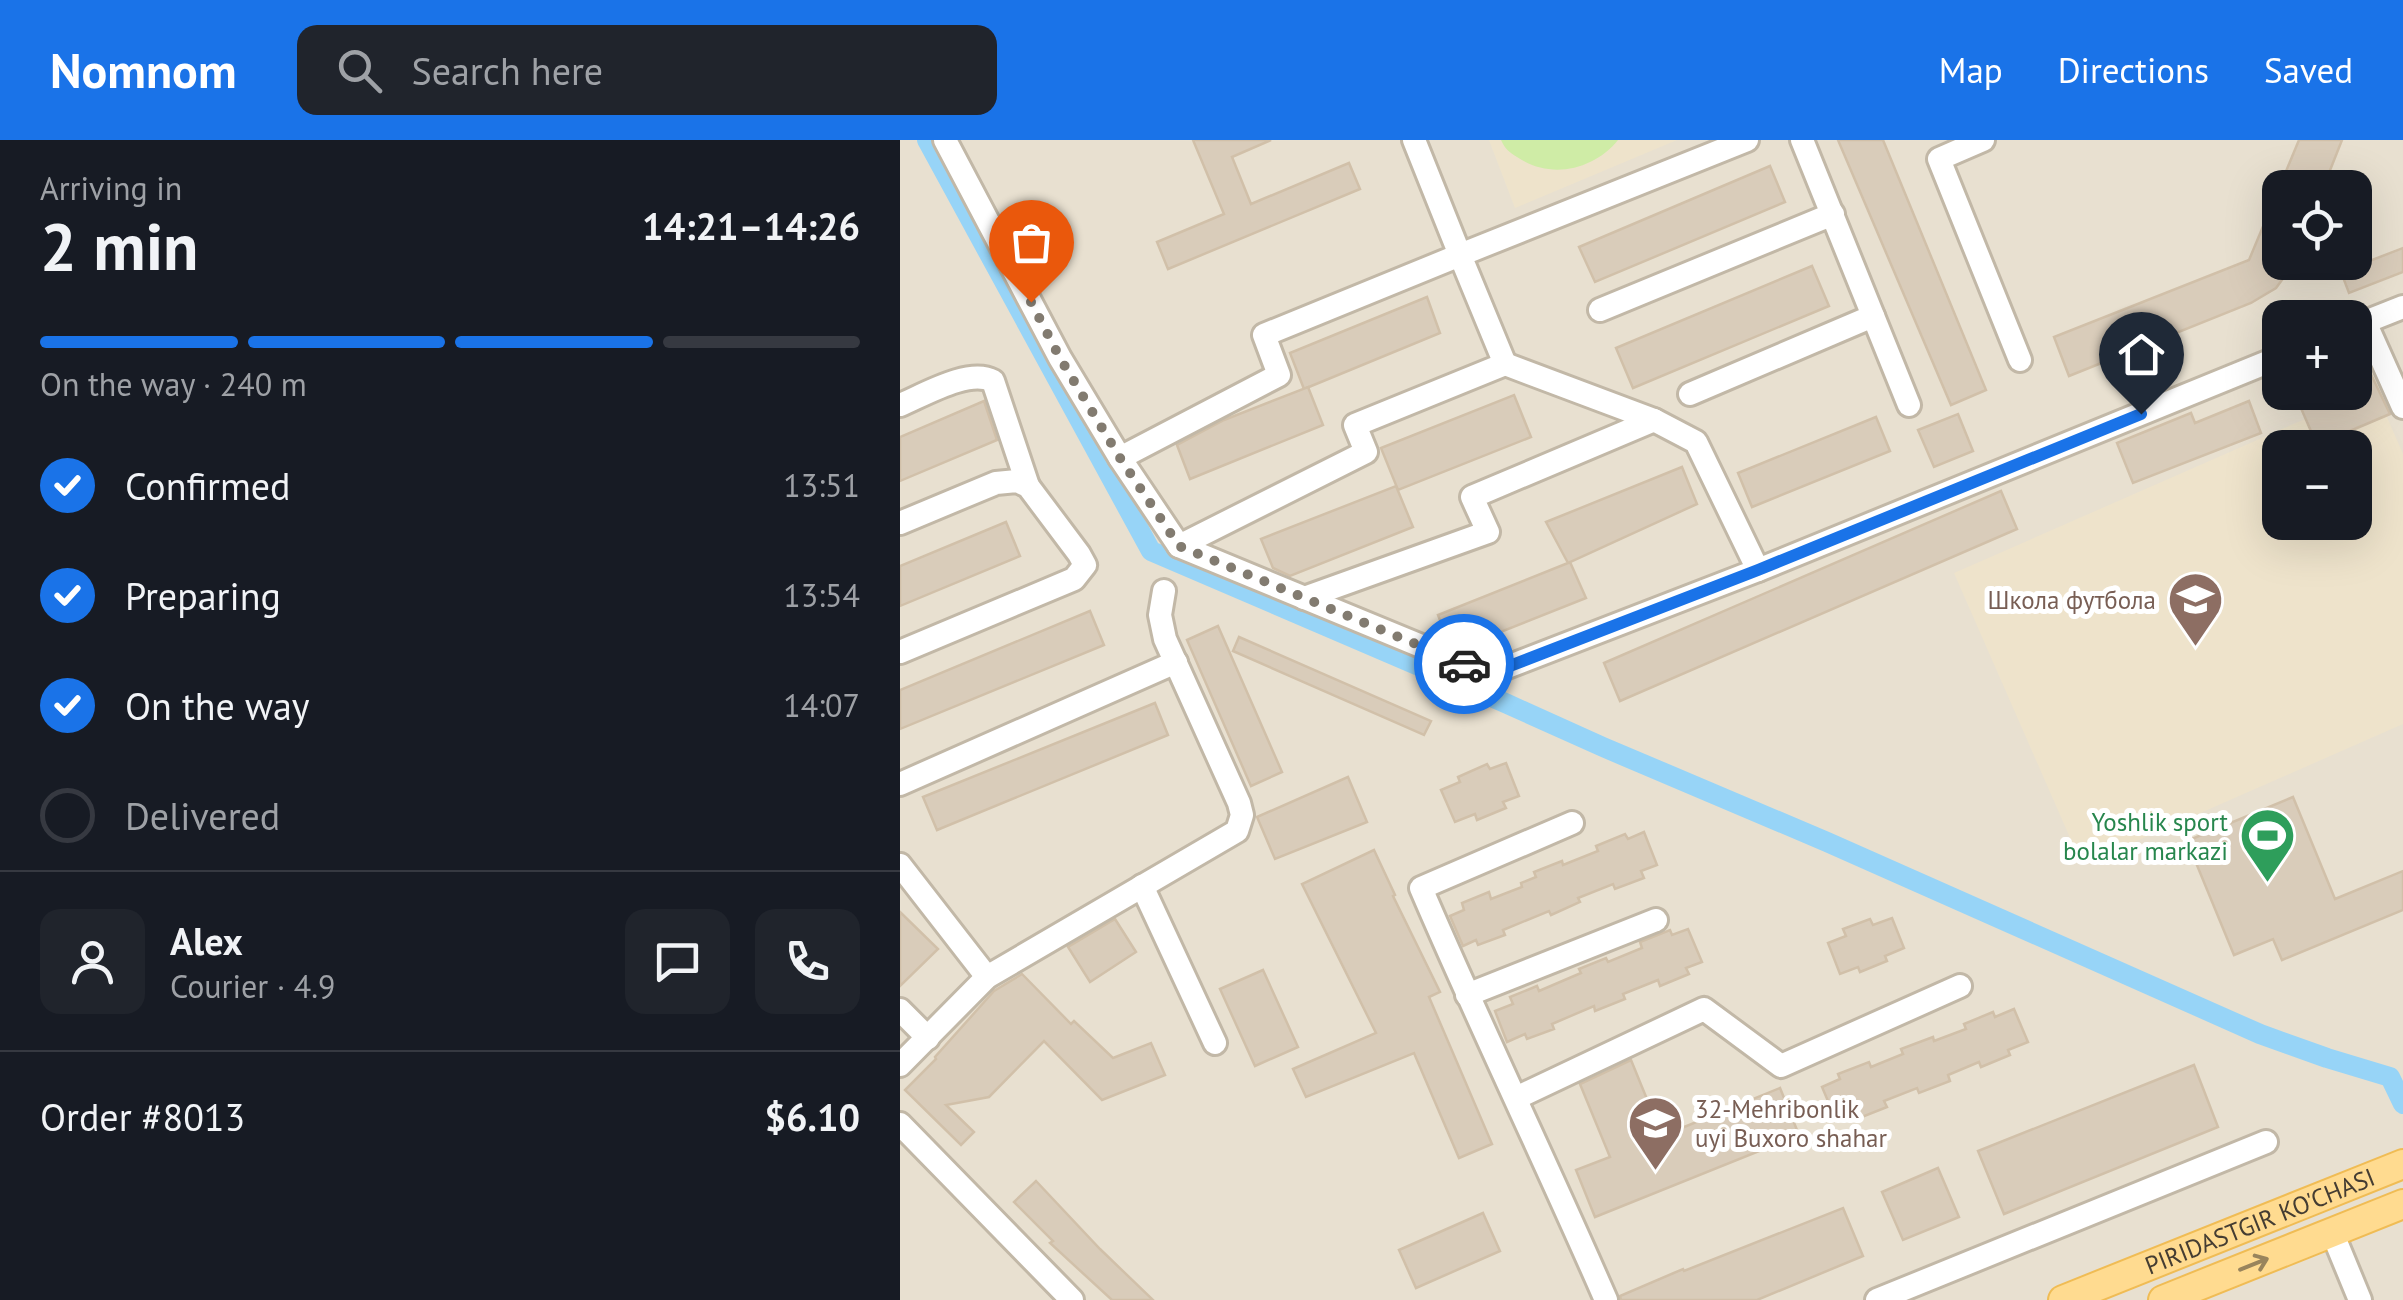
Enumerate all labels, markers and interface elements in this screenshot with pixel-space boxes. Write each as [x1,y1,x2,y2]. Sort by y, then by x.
search box [297,25,997,115]
text: Nomnom [50,39,237,101]
icon: search [332,43,387,98]
text: Search here [412,46,603,95]
text: Map [1939,47,2003,93]
text: Directions [2058,47,2209,93]
text: Saved [2264,47,2353,93]
text: Arriving in [40,167,182,209]
map controls [2262,170,2372,540]
button: locate [2262,170,2372,280]
pin [989,200,1074,303]
text: 14:21–14:26 [642,201,860,250]
text: 2 min [40,204,199,288]
icon: bag [1004,215,1059,270]
button: + [2262,300,2372,410]
pin [2099,312,2184,415]
icon: home [2114,327,2169,382]
text: On the way · 240 m [40,363,307,405]
button: − [2262,430,2372,540]
icon: check [40,458,95,513]
text: Confirmed [125,461,291,510]
text: 13:51 [783,464,860,506]
icon: check [40,568,95,623]
school or university icon: Школа футбола [2165,570,2225,649]
text: Preparing [125,571,281,620]
text: 13:54 [783,574,860,616]
place label: Школа футбола [1988,584,2156,616]
courier [1414,614,1514,714]
icon: car [1437,637,1492,692]
icon: check [40,678,95,733]
text: On the way [125,681,310,730]
text: 14:07 [783,684,860,726]
text: Delivered [125,791,280,840]
place label: Yoshlik sport bolalar markazi [2063,806,2229,867]
sports icon: Yoshlik sport bolalar markazi [2237,806,2297,885]
button: person [40,909,145,1014]
button: chat [625,909,730,1014]
button: phone [755,909,860,1014]
text: Alex [170,916,243,965]
text: Courier · 4.9 [170,965,336,1007]
text: Order #8013 [40,1092,245,1141]
text: $6.10 [764,1092,860,1141]
school or university icon: 32-Mehribonlik uyi Buxoro shahar [1626,1093,1686,1172]
place label: 32-Mehribonlik uyi Buxoro shahar [1695,1093,1888,1154]
street label: PIRIDASTGIR KO'CHASI [2140,1161,2379,1282]
one-way arrow [2238,1253,2268,1271]

